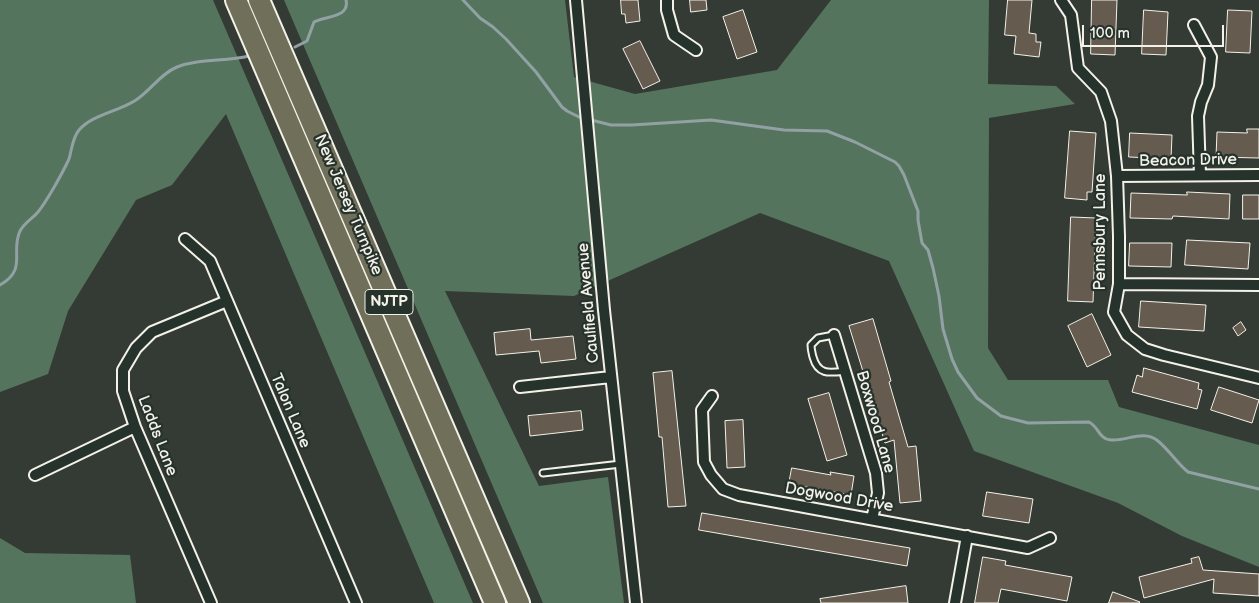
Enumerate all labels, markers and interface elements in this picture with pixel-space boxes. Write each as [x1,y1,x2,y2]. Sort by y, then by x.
scale bar [1084,15,1226,47]
text: 100 m [1090,24,1130,43]
street label: New Jersey Turnpike [310,132,386,278]
street label: Beacon Drive [1139,151,1237,171]
street label: Pennsbury Lane [1091,173,1111,291]
street label: Caulfield Avenue [574,242,604,364]
road number: NJTP [365,290,413,314]
street label: Boxwood Lane [851,369,899,475]
street label: Talon Lane [266,371,314,451]
street label: Ladds Lane [133,393,181,479]
street label: Dogwood Drive [783,479,895,517]

